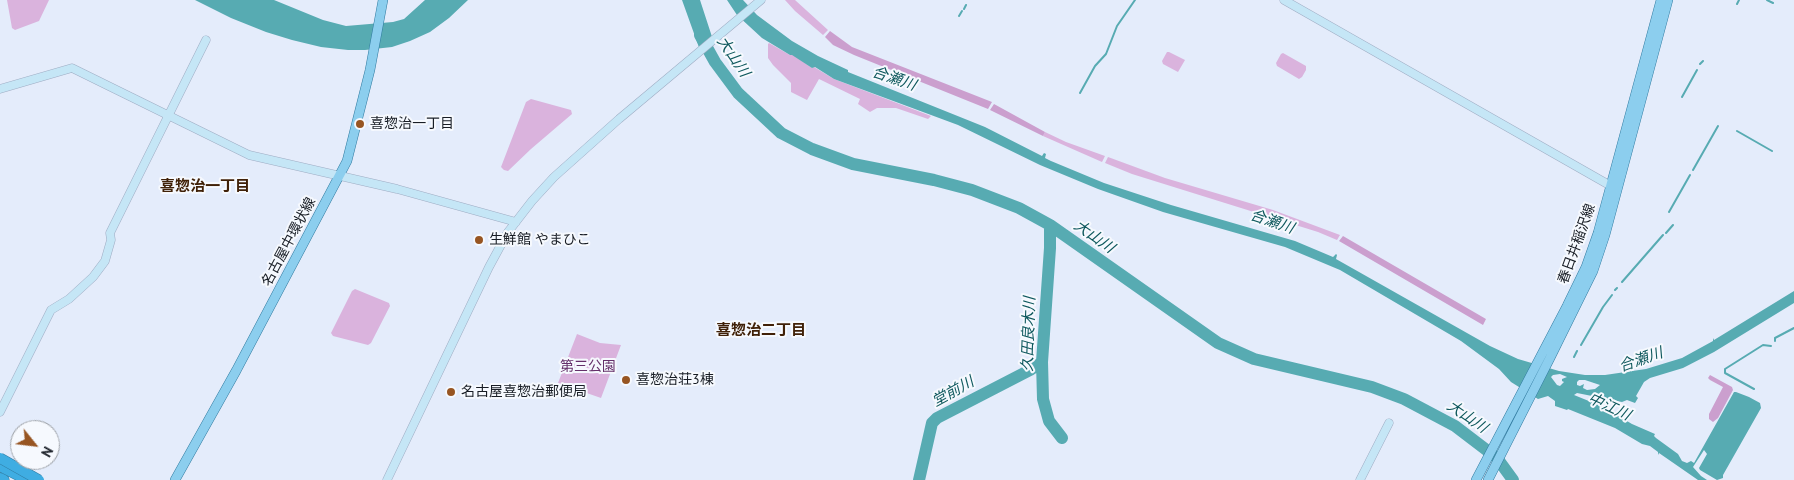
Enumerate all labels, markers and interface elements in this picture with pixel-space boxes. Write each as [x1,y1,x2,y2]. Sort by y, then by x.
water label: 大山川 [713,33,753,81]
water label: 合瀬川 [870,63,918,95]
place label: 喜惣治一丁目 [370,116,454,132]
marker: 喜惣治一丁目 [354,118,366,130]
district label: 喜惣治一丁目 [160,178,250,196]
street label: 名古屋中環状線 [259,195,319,289]
street label: 春日井稲沢線 [1555,202,1599,286]
water label: 合瀬川 [1248,206,1296,238]
water label: 大山川 [1070,217,1118,257]
place label: 生鮮館 やまひこ [489,232,591,248]
marker: 生鮮館 やまひこ [473,234,485,246]
water label: 久田良木川 [1019,296,1039,372]
district label: 喜惣治二丁目 [716,322,806,340]
water label: 合瀬川 [1617,344,1665,376]
park label: 第三公園 [560,359,616,375]
place label: 喜惣治荘3棟 [636,372,714,388]
water label: 堂前川 [929,373,977,411]
marker: 喜惣治荘3棟 [620,374,632,386]
place label: 名古屋喜惣治郵便局 [461,384,587,400]
marker: 名古屋喜惣治郵便局 [445,386,457,398]
water label: 中江川 [1585,389,1633,425]
water label: 大山川 [1443,397,1491,437]
north arrow [10,420,60,470]
text: N [37,443,57,460]

